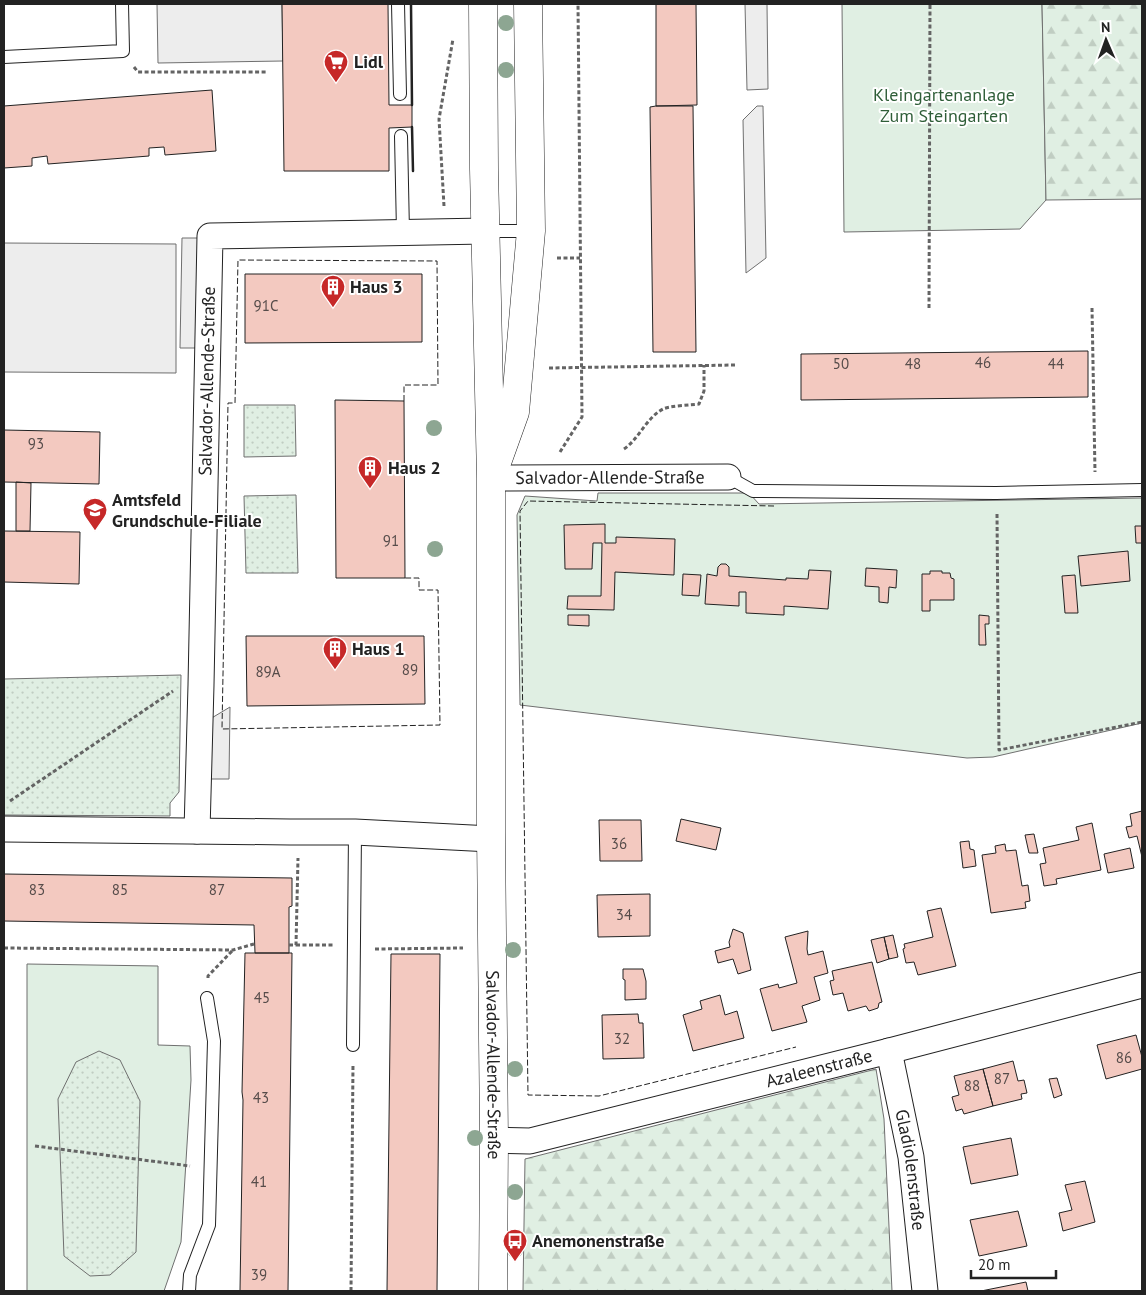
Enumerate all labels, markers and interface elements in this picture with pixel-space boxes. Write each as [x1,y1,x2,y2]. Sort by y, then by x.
north arrow [1081,15,1131,65]
text: N [1101,18,1110,36]
supermarket icon: Lidl [323,49,349,83]
place label: Lidl [354,50,384,73]
park label: Kleingartenanlage Zum Steingarten [873,83,1015,127]
building icon: Haus 3 [320,274,346,308]
place label: Haus 3 [350,275,403,298]
street label: Salvador-Allende-Straße [193,286,220,476]
house number: 91C [254,296,278,315]
house number: 46 [975,353,991,372]
house number: 50 [833,354,849,373]
house number: 48 [905,354,921,373]
house number: 44 [1048,354,1064,373]
house number: 93 [28,434,44,453]
building icon: Haus 2 [357,455,383,489]
place label: Haus 2 [388,456,441,479]
street label: Salvador-Allende-Straße [515,465,705,489]
place label: Amtsfeld Grundschule-Filiale [112,488,262,532]
school or university icon: Amtsfeld Grundschule-Filiale [82,497,108,531]
house number: 91 [383,531,399,550]
building icon: Haus 1 [322,636,348,670]
place label: Haus 1 [352,637,405,660]
house number: 89 [402,660,418,679]
house number: 89A [255,662,281,681]
house number: 36 [611,834,627,853]
house number: 83 [29,880,45,899]
house number: 85 [112,880,128,899]
house number: 87 [209,880,225,899]
house number: 34 [616,905,632,924]
street label: Salvador-Allende-Straße [481,970,506,1160]
house number: 45 [254,988,270,1007]
house number: 32 [614,1029,630,1048]
street label: Azaleenstraße [763,1044,875,1092]
house number: 86 [1116,1048,1132,1067]
house number: 87 [994,1069,1010,1088]
house number: 88 [964,1076,980,1095]
house number: 43 [253,1088,269,1107]
street label: Gladiolenstraße [890,1107,931,1232]
house number: 41 [251,1172,267,1191]
bus stop icon: Anemonenstraße [502,1228,528,1262]
place label: Anemonenstraße [532,1229,664,1252]
scale bar [971,1248,1056,1280]
text: 20 m [978,1255,1011,1274]
house number: 39 [251,1265,267,1284]

